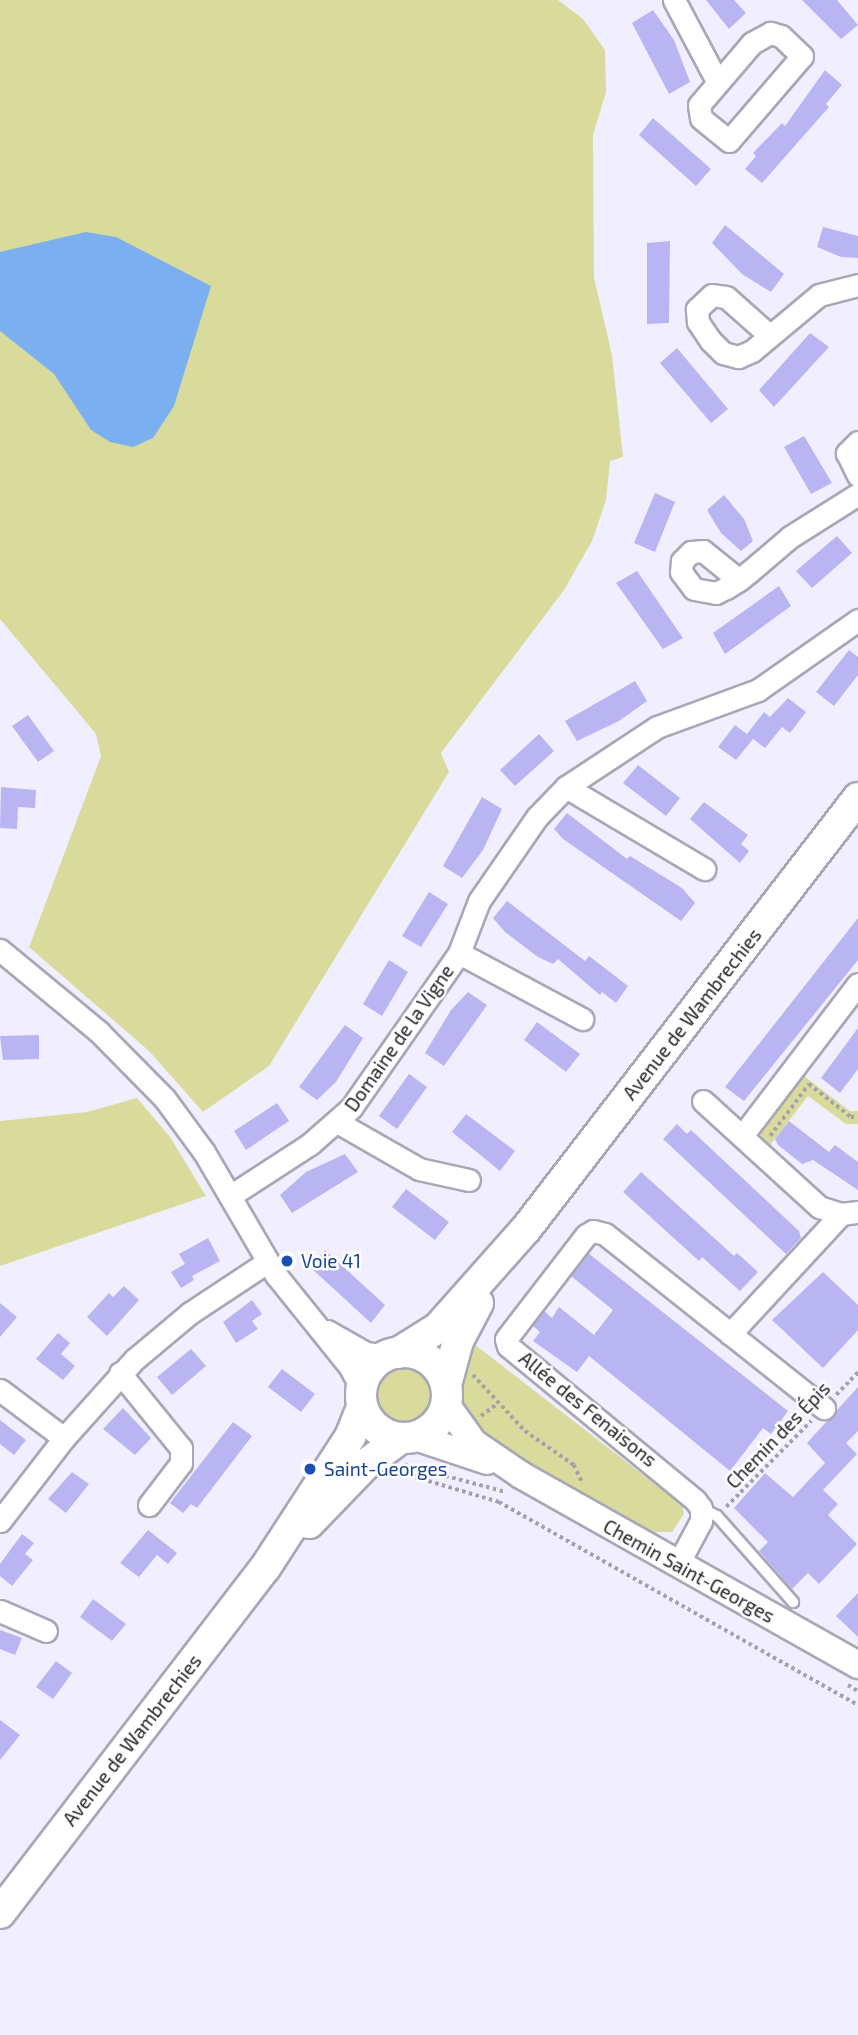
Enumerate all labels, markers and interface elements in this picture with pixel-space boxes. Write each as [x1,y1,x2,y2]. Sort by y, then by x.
street label: Avenue de Wambrechies [618,924,766,1104]
street label: Domaine de la Vigne [340,960,458,1116]
place label: Voie 41 [301,1250,361,1272]
marker: Voie 41 [279,1253,295,1269]
street label: Allée des Fenaisons [515,1347,661,1471]
street label: Chemin des Épis [721,1377,835,1493]
place label: Saint-Georges [324,1458,447,1480]
marker: Saint-Georges [302,1461,318,1477]
street label: Chemin Saint-Georges [599,1514,779,1628]
street label: Avenue de Wambrechies [58,1650,206,1830]

